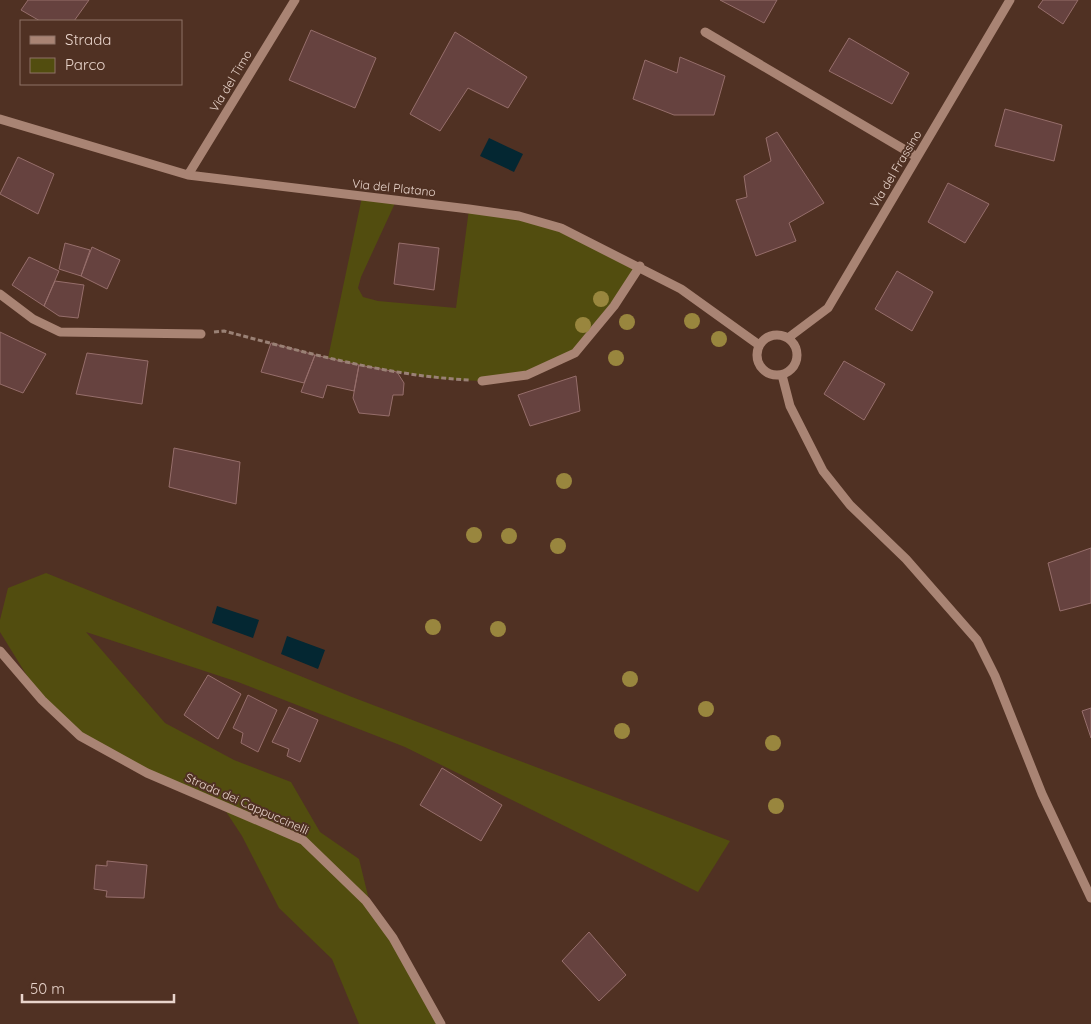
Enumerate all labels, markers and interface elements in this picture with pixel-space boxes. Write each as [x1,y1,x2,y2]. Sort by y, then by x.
legend [20,20,182,85]
text: Strada [65,30,111,49]
street label: Via del Timo [206,47,255,114]
text: Parco [65,55,105,74]
street label: Via del Frassino [867,127,925,210]
street label: Via del Platano [352,176,437,199]
street label: Strada dei Cappuccinelli [183,770,311,838]
scale bar [22,972,175,1004]
text: 50 m [30,979,65,998]

